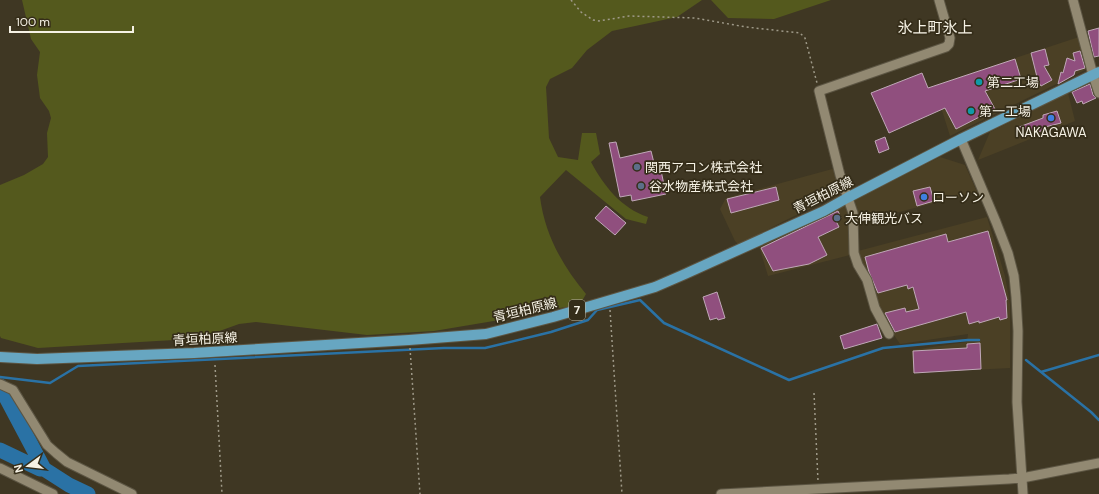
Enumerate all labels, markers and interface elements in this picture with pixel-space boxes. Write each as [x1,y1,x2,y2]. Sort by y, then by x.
scale bar [10,8,133,34]
text: 100 m [16,14,50,30]
district label: 氷上町氷上 [897,18,973,38]
place label: 第二工場 [987,74,1039,91]
marker: 第二工場 [974,77,984,87]
place label: 第一工場 [979,103,1031,120]
marker: 第一工場 [966,106,976,116]
marker: NAKAGAWA [1046,113,1056,123]
place label: NAKAGAWA [1015,124,1087,141]
place label: 関西アコン株式会社 [645,159,762,176]
marker: 関西アコン株式会社 [632,162,642,172]
street label: 青垣柏原線 [790,173,856,217]
place label: 谷水物産株式会社 [649,178,753,195]
marker: 谷水物産株式会社 [636,181,646,191]
place label: ローソン [932,189,984,206]
marker: ローソン [919,192,929,202]
place label: 大伸観光バス [845,210,923,227]
marker: 大伸観光バス [832,213,842,223]
street label: 青垣柏原線 [491,294,559,326]
road number: 7 [569,300,585,320]
street label: 青垣柏原線 [172,329,238,349]
north arrow [8,446,48,486]
text: N [11,463,26,474]

